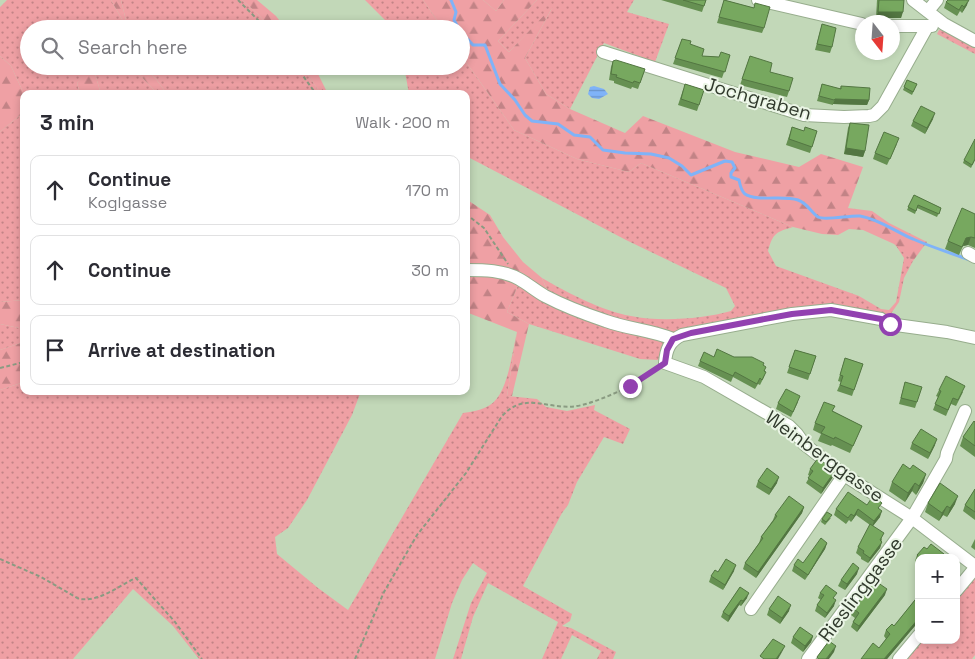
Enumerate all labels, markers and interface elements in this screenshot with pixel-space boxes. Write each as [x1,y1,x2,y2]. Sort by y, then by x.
north arrow [855,15,900,60]
search box [20,20,470,75]
icon: search [38,34,66,62]
text: Search here [78,35,188,60]
street label: Jochgraben [701,71,814,126]
text: 3 min [40,109,95,136]
text: Walk · 200 m [355,112,450,133]
text: Continue [88,167,171,192]
icon: ahead [41,176,69,204]
text: 170 m [405,180,449,201]
text: Koglgasse [88,192,167,213]
icon: ahead [41,256,69,284]
text: Continue [88,258,171,283]
text: 30 m [411,260,449,281]
route start [879,313,902,336]
icon: arrive [41,336,69,364]
text: Arrive at destination [88,338,276,363]
route end [619,375,642,398]
street label: Weinberggasse [760,405,889,508]
street label: Rieslinggasse [813,532,908,647]
map controls [915,554,960,644]
button: + [915,554,960,599]
button: − [915,599,960,644]

